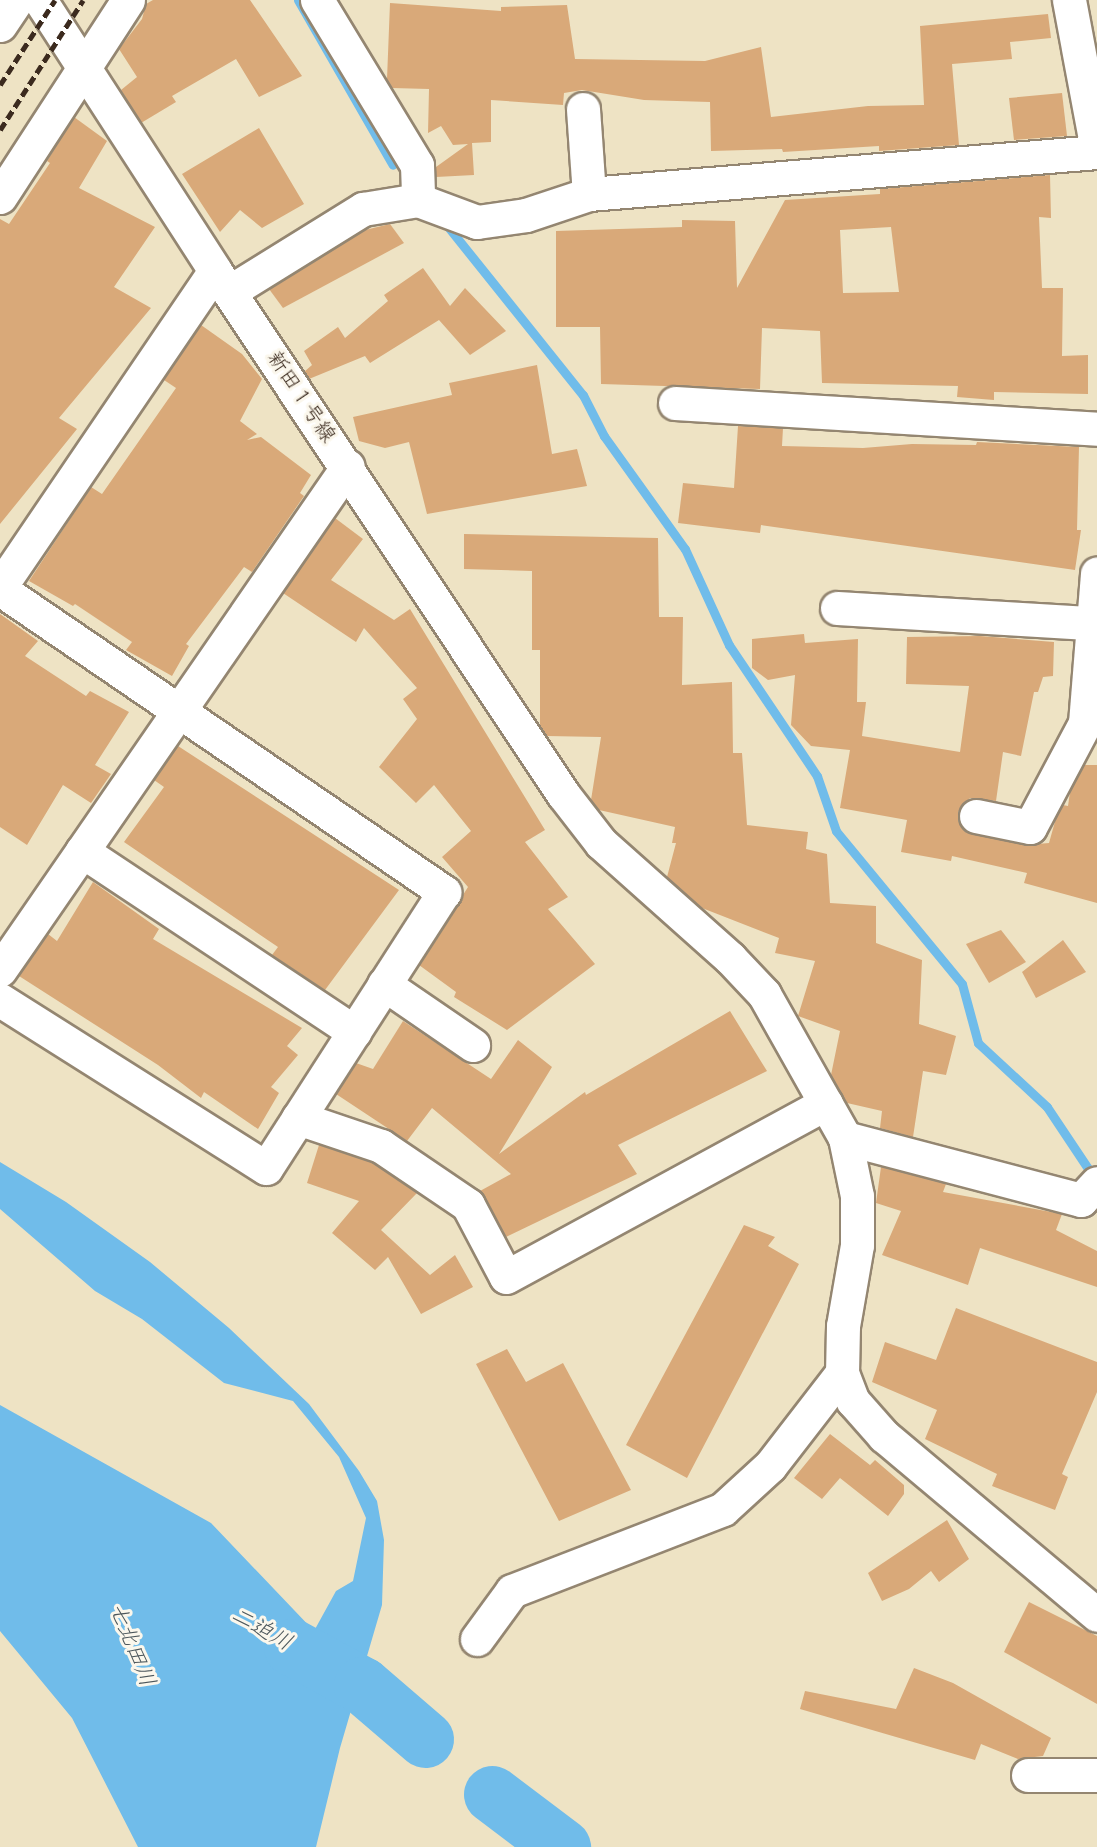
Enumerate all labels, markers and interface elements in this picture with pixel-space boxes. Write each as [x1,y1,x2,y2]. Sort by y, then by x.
street label: 新田１号線 [261,346,341,448]
water label: 七北田川 [102,1599,160,1691]
water label: 二迫川 [226,1602,296,1658]

